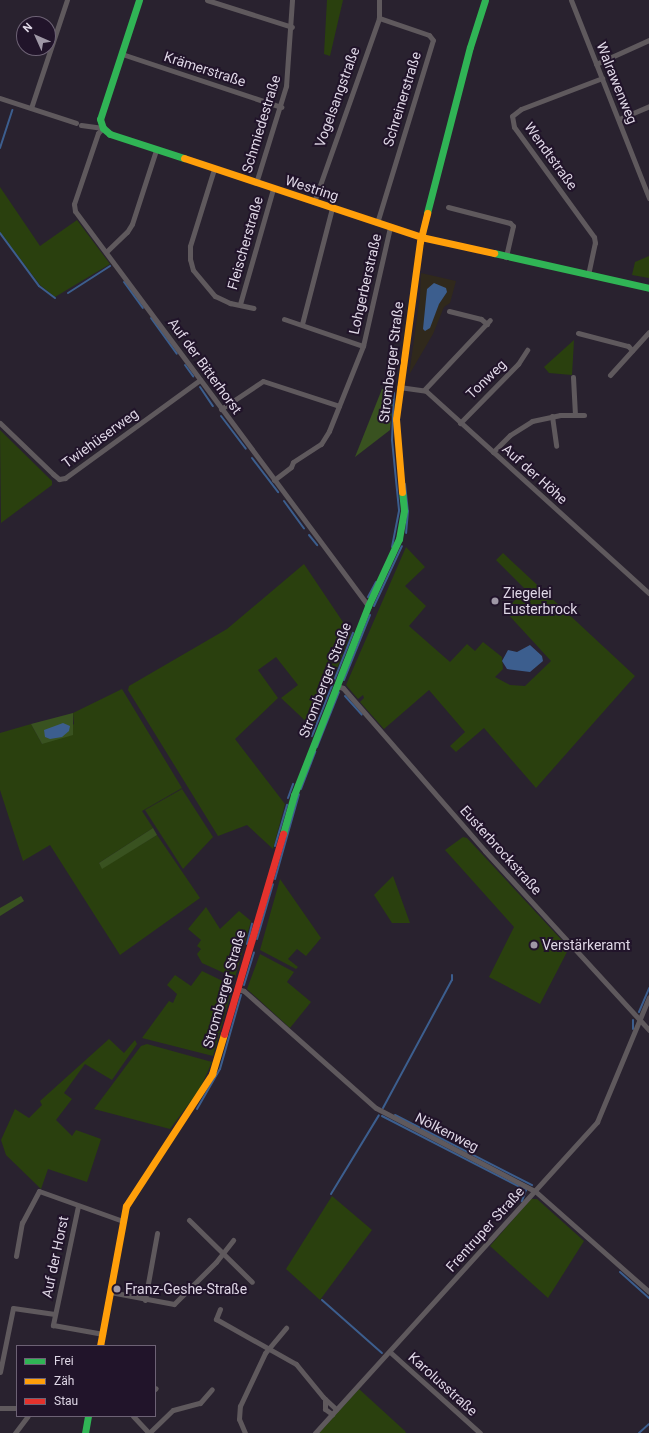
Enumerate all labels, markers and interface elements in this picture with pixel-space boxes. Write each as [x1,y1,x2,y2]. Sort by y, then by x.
north arrow [16,16,56,56]
text: N [21,21,35,35]
street label: Walrawenweg [593,40,641,126]
street label: Vogelsangstraße [311,45,363,149]
street label: Krämerstraße [162,48,248,90]
street label: Schreinerstraße [380,50,424,148]
street label: Schmiedestraße [238,73,284,175]
street label: Wendtstraße [521,119,581,193]
street label: Westring [283,171,341,205]
street label: Fleischerstraße [224,195,266,291]
street label: Lohgerberstraße [345,232,385,336]
street label: Stromberger Straße [375,300,407,424]
street label: Auf der Bitterhorst [165,315,245,417]
street label: Tonweg [462,356,510,402]
street label: Twiehüserweg [59,405,141,471]
street label: Auf der Höhe [499,440,571,508]
place label: Ziegelei Eusterbrock [503,585,577,618]
marker: Ziegelei Eusterbrock [490,596,500,606]
street label: Stromberger Straße [295,620,355,740]
street label: Eusterbrockstraße [457,802,545,898]
street label: Stromberger Straße [199,928,249,1050]
place label: Verstärkeramt [542,937,630,953]
marker: Verstärkeramt [529,940,539,950]
street label: Nölkenweg [412,1109,482,1155]
street label: Frentruper Straße [442,1183,528,1275]
street label: Auf der Horst [38,1215,72,1299]
place label: Franz-Geshe-Straße [125,1281,247,1297]
marker: Franz-Geshe-Straße [112,1284,122,1294]
legend [16,1345,156,1417]
street label: Karolusstraße [405,1349,481,1419]
text: Frei [54,1354,74,1368]
text: Zäh [54,1374,74,1388]
text: Stau [54,1394,78,1408]

